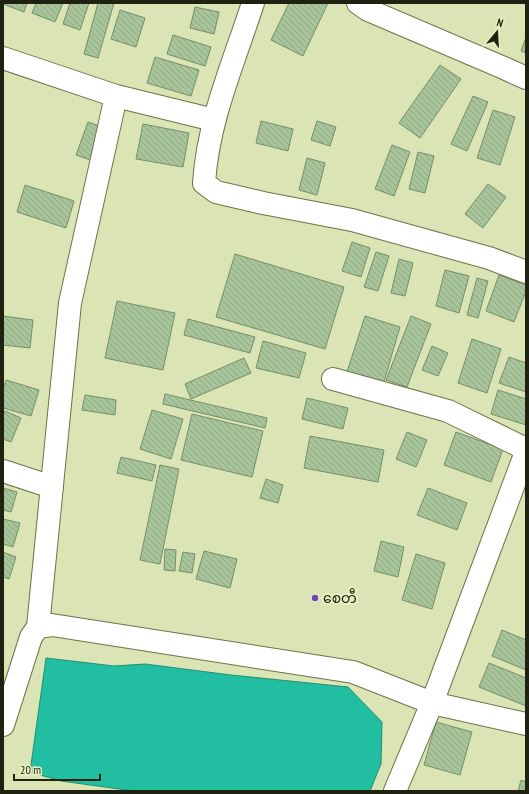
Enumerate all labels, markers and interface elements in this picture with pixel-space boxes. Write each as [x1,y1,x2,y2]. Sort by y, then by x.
north arrow [477,12,517,52]
text: N [495,15,505,30]
place label: စေတီ [323,588,357,607]
marker: စေတီ [310,593,320,603]
scale bar [14,756,100,782]
text: 20 m [20,762,41,777]

